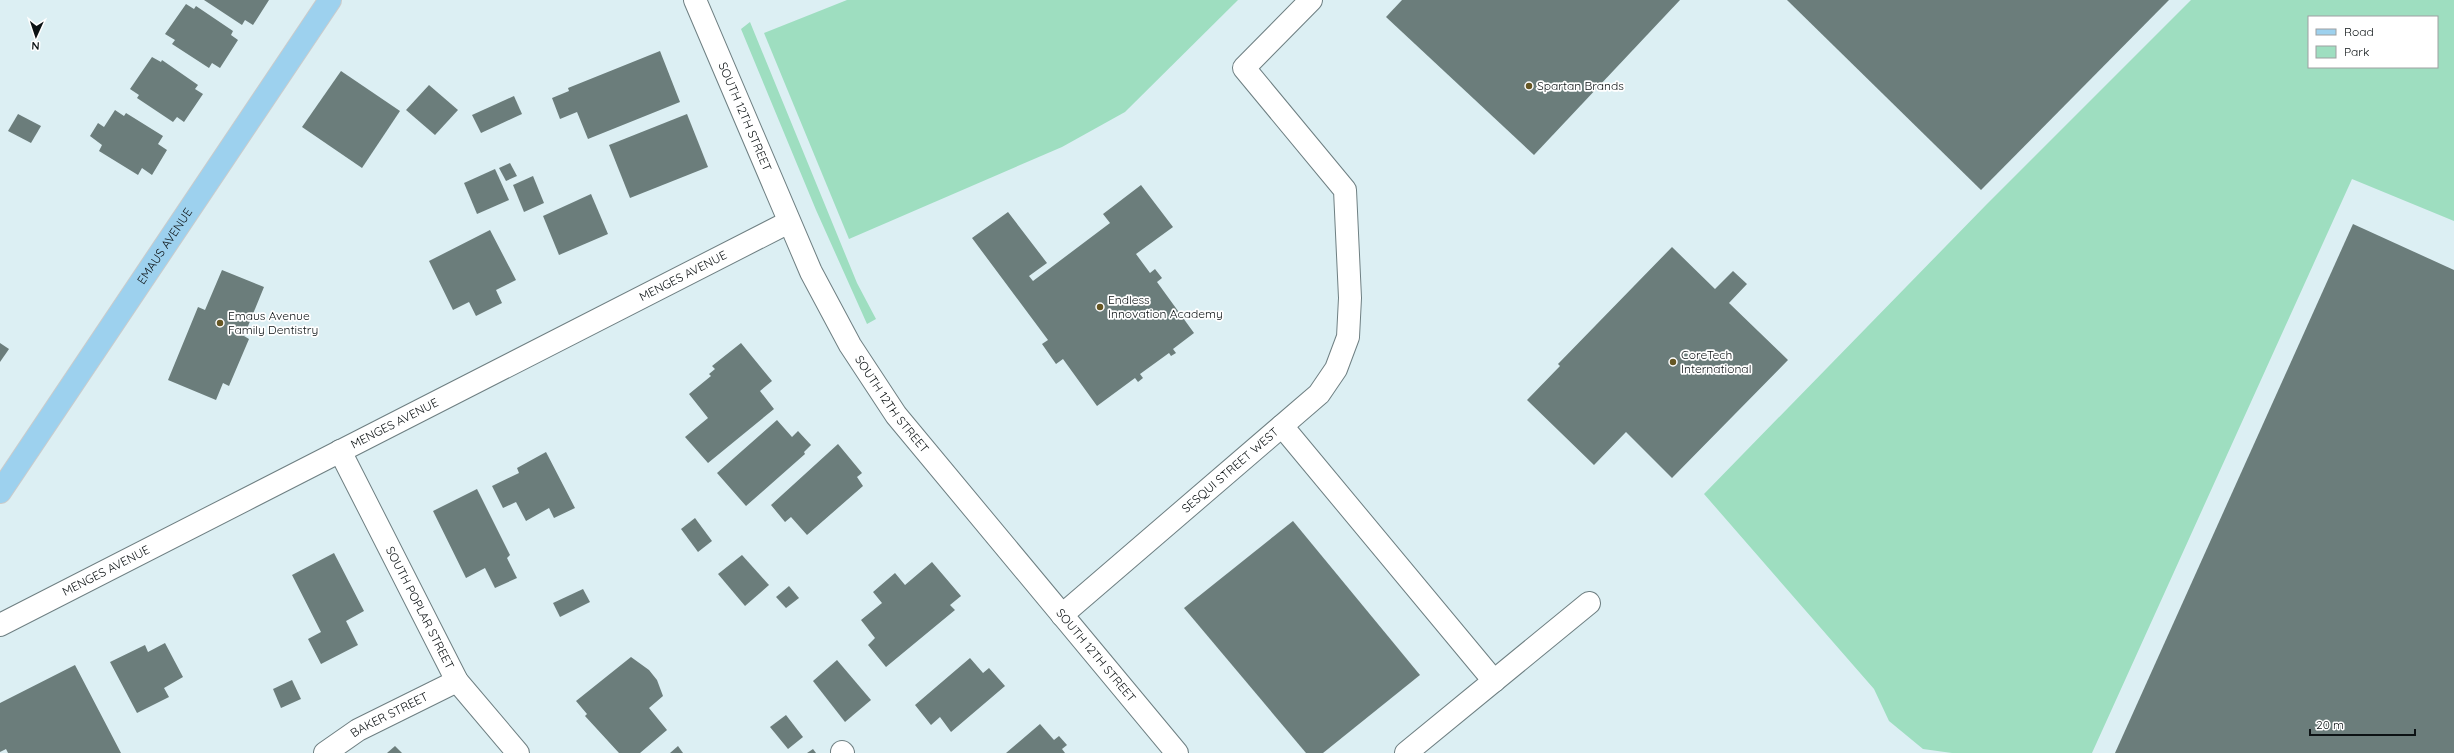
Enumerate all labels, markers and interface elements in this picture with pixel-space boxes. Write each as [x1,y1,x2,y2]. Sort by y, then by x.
north arrow [16,16,56,56]
legend [2308,16,2438,68]
text: Road [2344,24,2374,39]
text: N [31,39,40,53]
text: Park [2344,44,2369,59]
street label: SOUTH 12TH STREET [715,60,775,173]
place label: Spartan Brands [1537,78,1624,93]
marker: Spartan Brands [1524,81,1534,91]
street label: EMAUS AVENUE [134,205,195,287]
street label: MENGES AVENUE [637,247,729,304]
place label: Endless Innovation Academy [1108,292,1223,321]
marker: Endless Innovation Academy [1095,302,1105,312]
place label: Emaus Avenue Family Dentistry [228,308,318,337]
marker: Emaus Avenue Family Dentistry [215,318,225,328]
place label: CoreTech International [1681,347,1751,376]
street label: SOUTH 12TH STREET [852,352,932,456]
marker: CoreTech International [1668,357,1678,367]
street label: MENGES AVENUE [348,394,441,452]
street label: SESQUI STREET WEST [1178,424,1282,516]
street label: MENGES AVENUE [59,542,152,599]
street label: SOUTH POPLAR STREET [383,544,458,671]
street label: SOUTH 12TH STREET [1053,605,1139,705]
street label: BAKER STREET [347,689,430,740]
scale bar [2310,711,2415,737]
text: 20 m [2316,717,2344,732]

